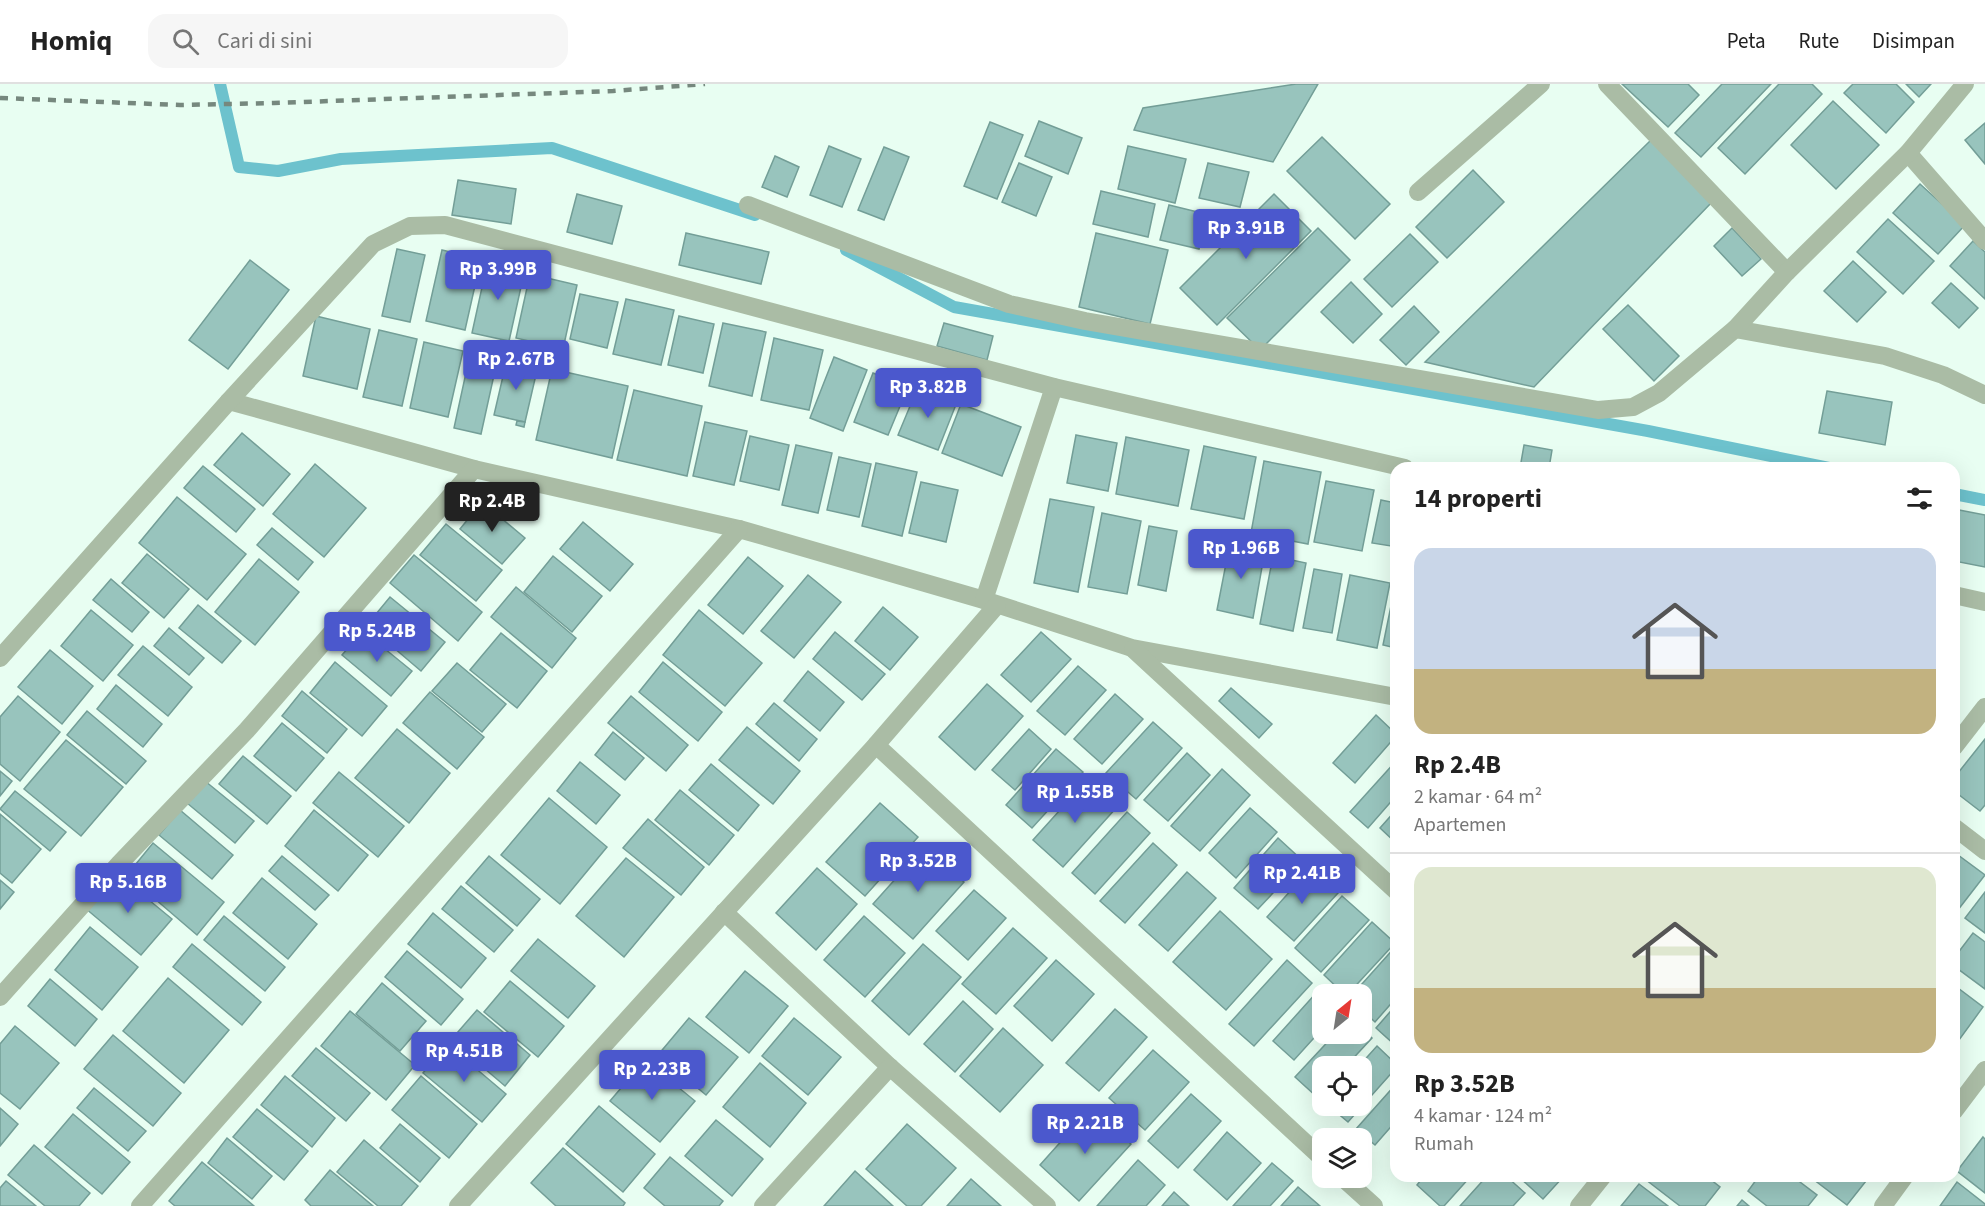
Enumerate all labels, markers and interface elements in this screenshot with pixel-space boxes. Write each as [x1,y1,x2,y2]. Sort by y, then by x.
search box [148,14,568,68]
text: Homiq [30,21,112,61]
icon: search [169,25,202,58]
text: Cari di sini [217,25,312,57]
text: Peta [1727,26,1765,56]
text: Rute [1798,26,1839,56]
text: Disimpan [1872,26,1955,56]
pin: Rp 3.91B [1184,209,1308,260]
text: Rp 3.91B [1207,214,1285,242]
pin: Rp 3.99B [436,250,560,301]
text: Rp 3.99B [459,255,537,283]
pin: Rp 2.67B [454,340,578,391]
text: Rp 2.67B [477,345,555,373]
pin: Rp 3.82B [866,368,990,419]
text: Rp 3.82B [889,373,967,401]
text: 14 properti [1414,480,1542,517]
pin: Rp 2.4B [437,482,547,533]
icon: filters [1903,482,1936,515]
text: Rp 2.4B [459,487,525,515]
pin: Rp 1.96B [1179,529,1303,580]
text: Rp 1.96B [1202,534,1280,562]
icon: home [1621,587,1729,695]
pin: Rp 5.24B [315,612,439,663]
text: Rp 5.24B [338,617,416,645]
text: Rp 2.4B [1414,746,1501,783]
pin: Rp 1.55B [1013,773,1137,824]
text: Rp 1.55B [1036,778,1114,806]
text: 2 kamar · 64 m² [1414,783,1542,811]
text: Apartemen [1414,811,1507,839]
pin: Rp 3.52B [856,842,980,893]
text: Rp 3.52B [879,847,957,875]
pin: Rp 2.41B [1240,854,1364,905]
text: Rp 2.41B [1263,859,1341,887]
pin: Rp 5.16B [66,863,190,914]
text: Rp 5.16B [89,868,167,896]
icon: home [1621,906,1729,1014]
north arrow [1312,984,1372,1044]
map controls [1312,984,1372,1188]
pin: Rp 4.51B [402,1032,526,1083]
text: Rp 4.51B [425,1037,503,1065]
pin: Rp 2.23B [590,1050,714,1101]
text: Rp 2.23B [613,1055,691,1083]
button: locate [1312,1056,1372,1116]
text: Rp 3.52B [1414,1065,1515,1102]
text: 4 kamar · 124 m² [1414,1102,1552,1130]
pin: Rp 2.21B [1023,1104,1147,1155]
text: Rp 2.21B [1046,1109,1124,1137]
button: layers [1312,1128,1372,1188]
text: Rumah [1414,1130,1474,1158]

